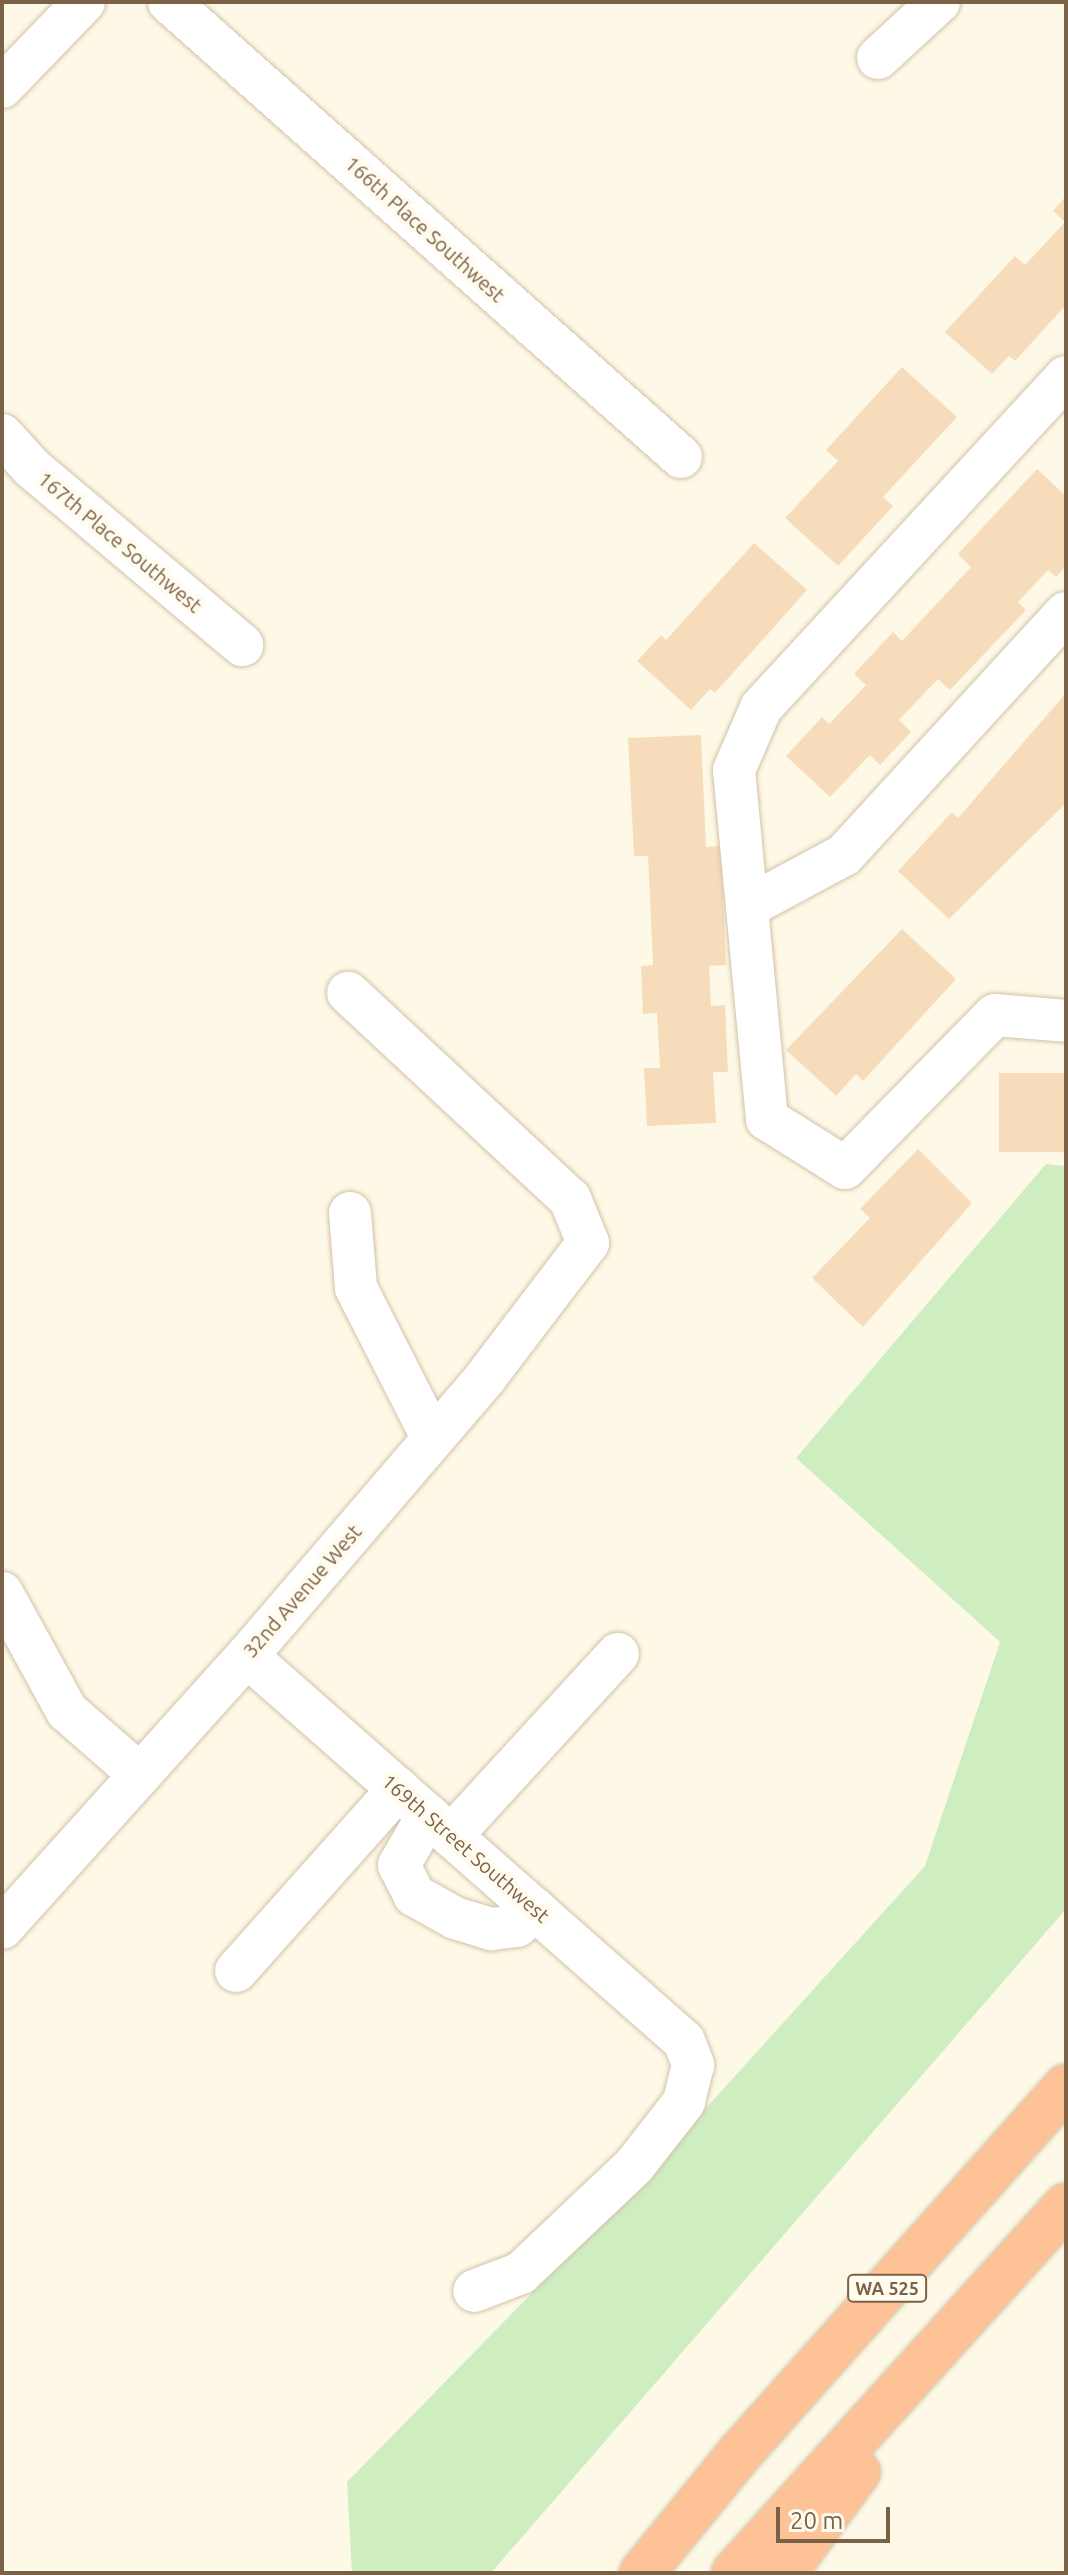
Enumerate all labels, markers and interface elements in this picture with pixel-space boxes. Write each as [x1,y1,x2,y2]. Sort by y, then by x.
street label: 166th Place Southwest [340,151,510,307]
street label: 167th Place Southwest [33,467,207,617]
street label: 32nd Avenue West [238,1520,366,1662]
street label: 169th Street Southwest [377,1769,555,1927]
road number: WA 525 [847,2274,927,2302]
scale bar [780,2491,894,2541]
text: 20 m [790,2507,843,2534]

